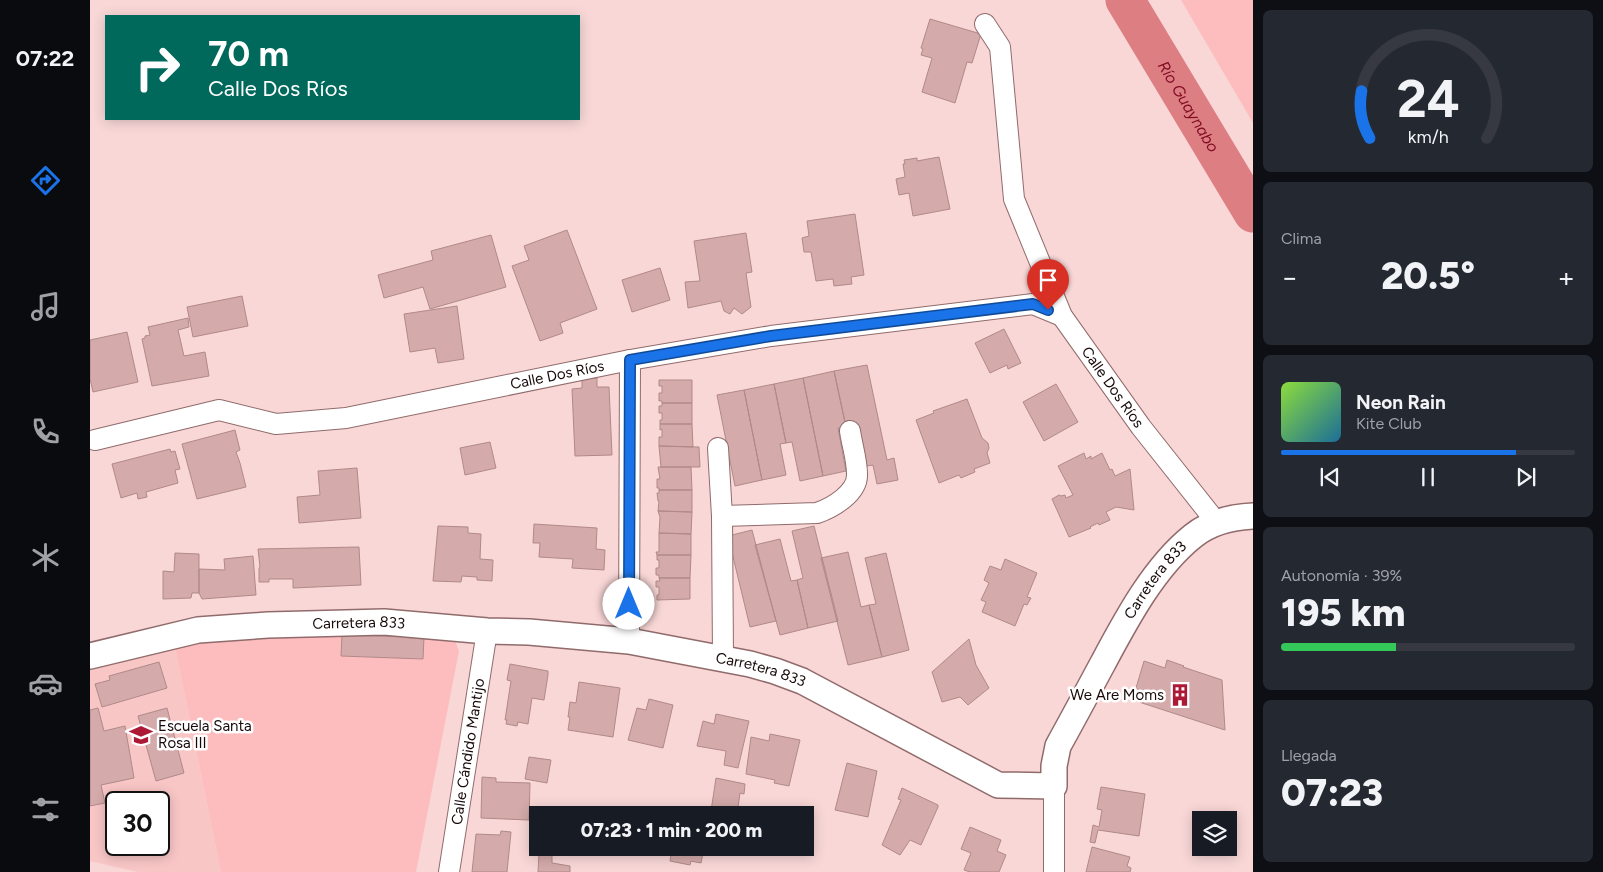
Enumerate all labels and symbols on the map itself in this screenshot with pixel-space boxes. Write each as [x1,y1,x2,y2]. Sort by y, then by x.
water label: Río Guaynabo [1154,58,1223,156]
pin [1027,259,1069,310]
street label: Calle Dos Ríos [1078,343,1148,431]
street label: Calle Dos Ríos [509,357,606,393]
street label: Carretera 833 [1120,537,1190,622]
position arrow [602,577,654,629]
street label: Carretera 833 [312,613,406,633]
street label: Carretera 833 [714,649,808,691]
street label: Calle Cándido Mantijo [448,677,488,826]
building icon: We Are Moms [1167,682,1193,708]
place label: We Are Moms [1070,686,1164,704]
place label: Escuela Santa Rosa III [158,717,252,752]
school or university icon: Escuela Santa Rosa III [128,722,154,748]
speed limit sign: 30 [105,791,170,856]

